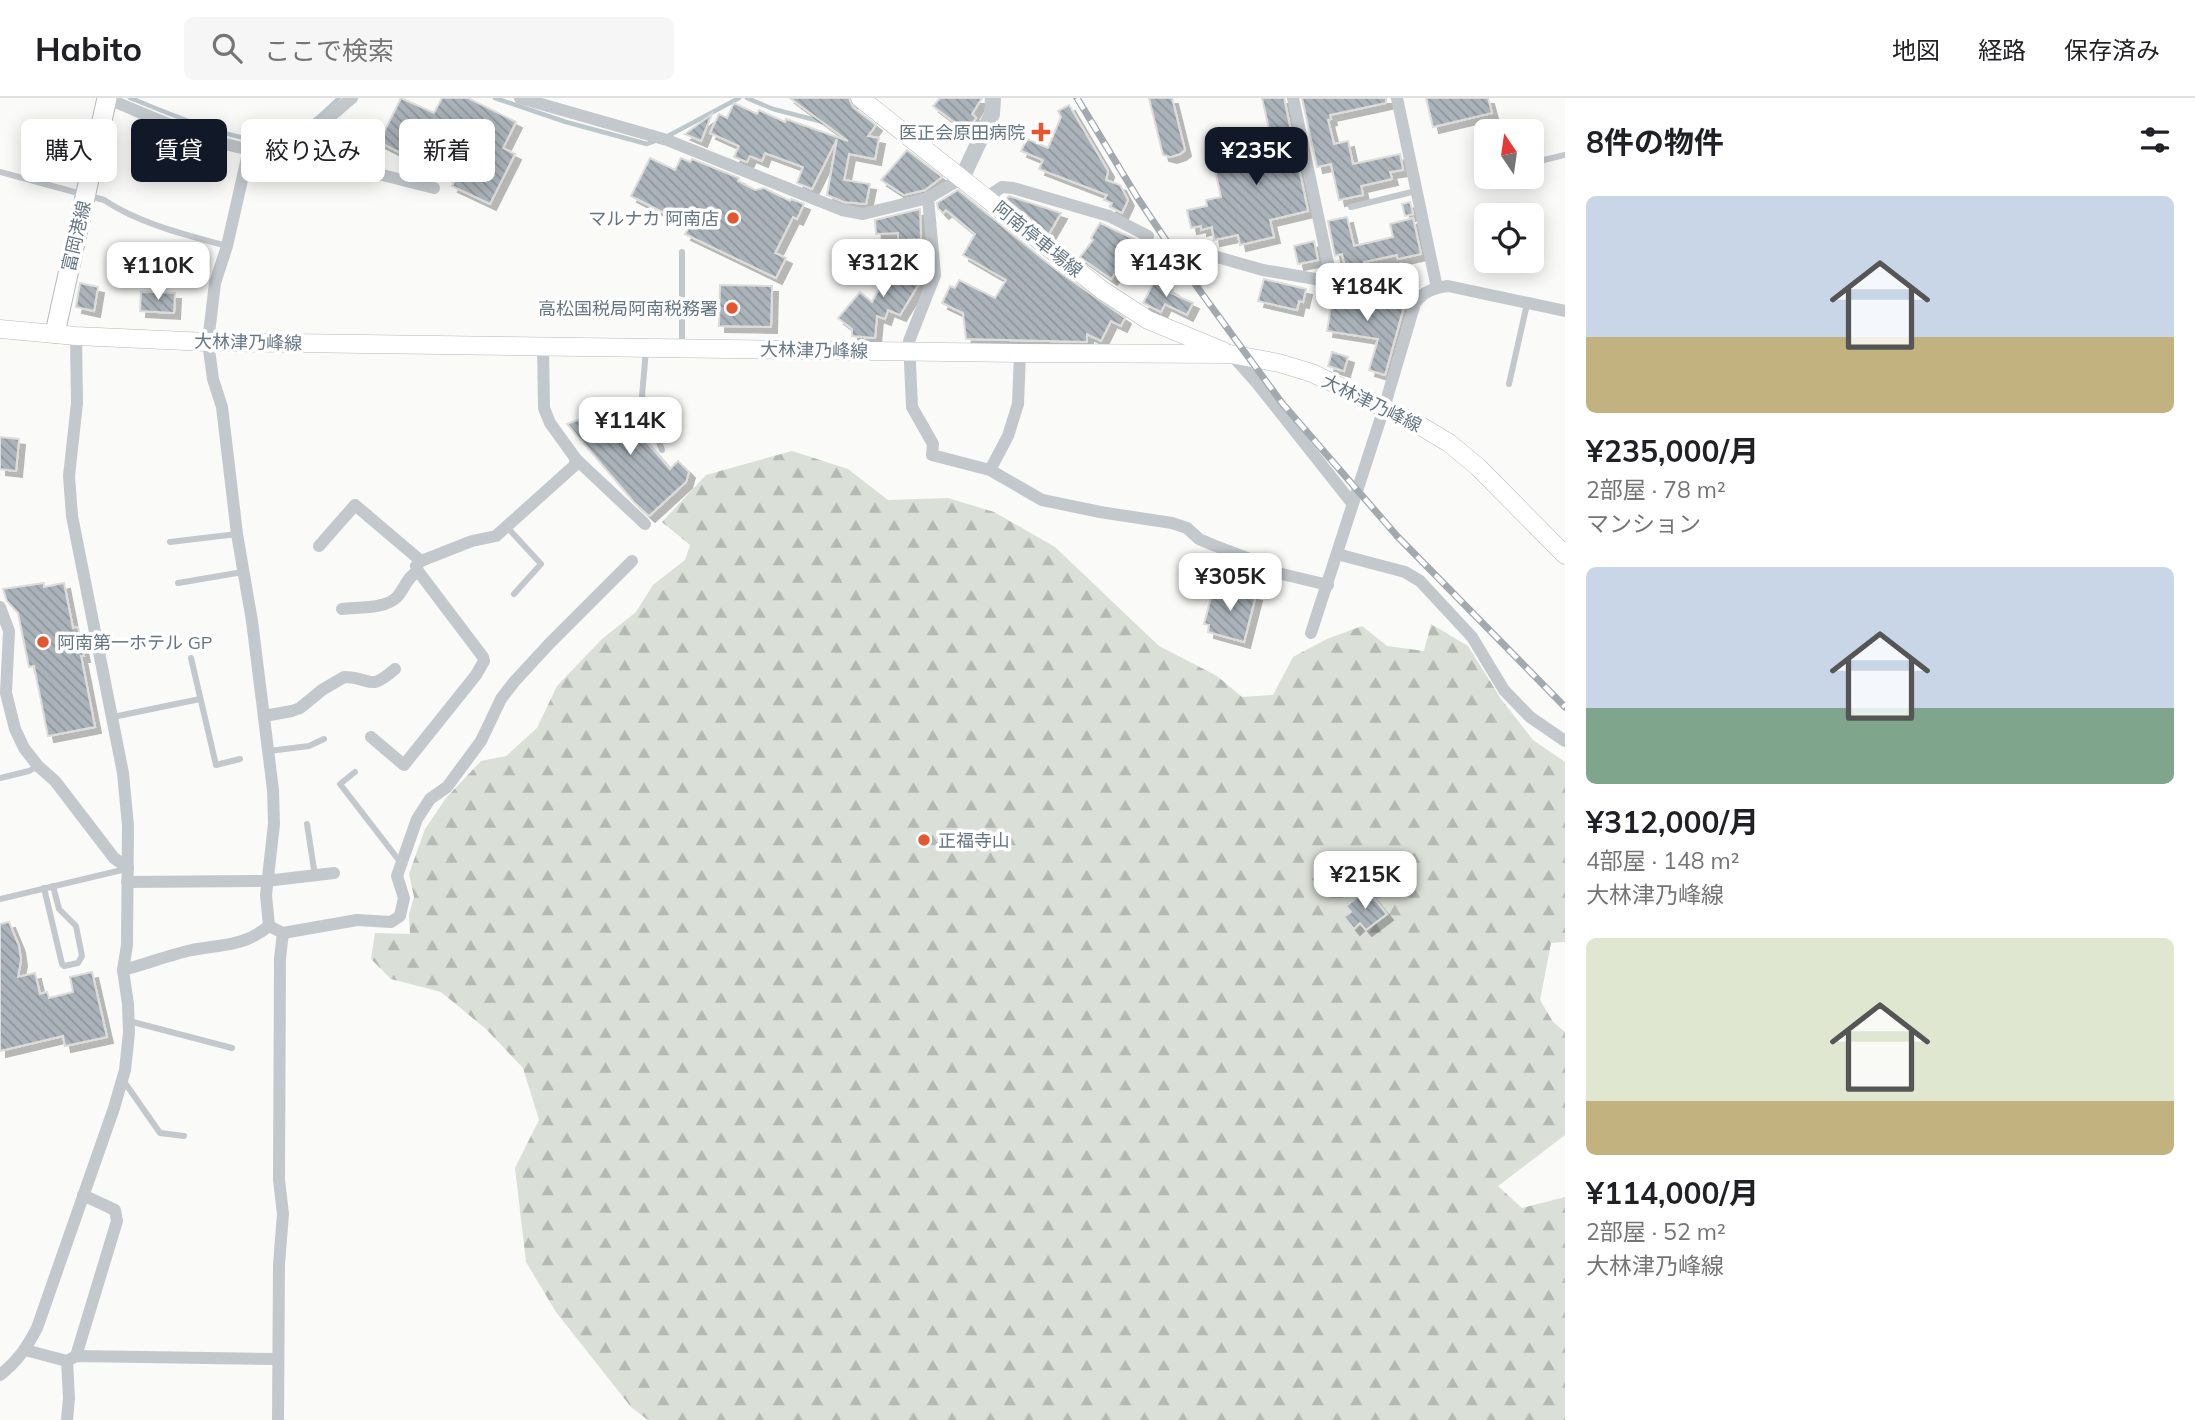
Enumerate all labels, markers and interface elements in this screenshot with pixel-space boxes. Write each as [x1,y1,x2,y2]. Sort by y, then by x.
search box [184,17,674,80]
text: Habito [35,28,142,69]
icon: search [208,29,246,67]
text: ここで検索 [264,34,394,67]
text: 地図 [1892,35,1940,65]
text: 経路 [1978,35,2026,65]
text: 保存済み [2064,35,2160,65]
chip: 購入 [21,119,117,182]
chip: 賃貸 [131,119,227,182]
chip: 絞り込み [241,119,385,182]
chip: 新着 [399,119,495,182]
north arrow [1474,119,1544,189]
map controls [1474,119,1544,273]
place label: 医正会原田病院 [899,121,1025,144]
icon: filters [2136,121,2174,159]
marker: 医正会原田病院 [1031,122,1051,142]
text: 8件の物件 [1586,123,1724,161]
pin: ¥235K [1207,127,1305,187]
text: ¥235K [1221,135,1291,164]
street label: 阿南停車場線 [989,196,1087,282]
street label: 富岡港線 [57,198,95,274]
button: locate [1474,203,1544,273]
place label: マルナカ 阿南店 [588,207,719,230]
marker: マルナカ 阿南店 [725,210,741,226]
pin: ¥312K [834,240,932,299]
pin: ¥143K [1117,240,1215,299]
pin: ¥110K [109,242,207,302]
icon: home [1817,242,1943,368]
text: ¥312K [848,247,918,276]
text: ¥143K [1131,247,1201,276]
text: ¥110K [123,250,193,279]
pin: ¥184K [1318,264,1416,323]
text: ¥184K [1332,271,1402,300]
place label: 高松国税局阿南税務署 [538,297,718,320]
marker: 高松国税局阿南税務署 [724,300,740,316]
street label: 大林津乃峰線 [194,330,302,354]
street label: 大林津乃峰線 [760,338,868,362]
street label: 大林津乃峰線 [1318,369,1426,437]
pin: ¥114K [581,398,679,457]
text: ¥114K [595,405,665,434]
text: ¥235,000/月 [1586,432,1759,470]
text: 2部屋 · 78 m² [1586,475,1726,504]
text: マンション [1586,509,1701,538]
pin: ¥305K [1181,554,1279,613]
text: ¥305K [1195,561,1265,590]
icon: home [1817,613,1943,739]
place label: 阿南第一ホテル GP [57,631,213,654]
marker: 阿南第一ホテル GP [35,634,51,650]
text: ¥312,000/月 [1586,803,1759,841]
place label: 正福寺山 [938,829,1010,852]
marker: 正福寺山 [916,832,932,848]
text: 4部屋 · 148 m² [1586,846,1739,875]
pin: ¥215K [1316,852,1414,911]
text: ¥215K [1330,859,1400,888]
text: 大林津乃峰線 [1586,880,1724,909]
icon: home [1817,984,1943,1110]
text: ¥114,000/月 [1586,1174,1759,1212]
text: 2部屋 · 52 m² [1586,1217,1726,1246]
text: 大林津乃峰線 [1586,1251,1724,1280]

